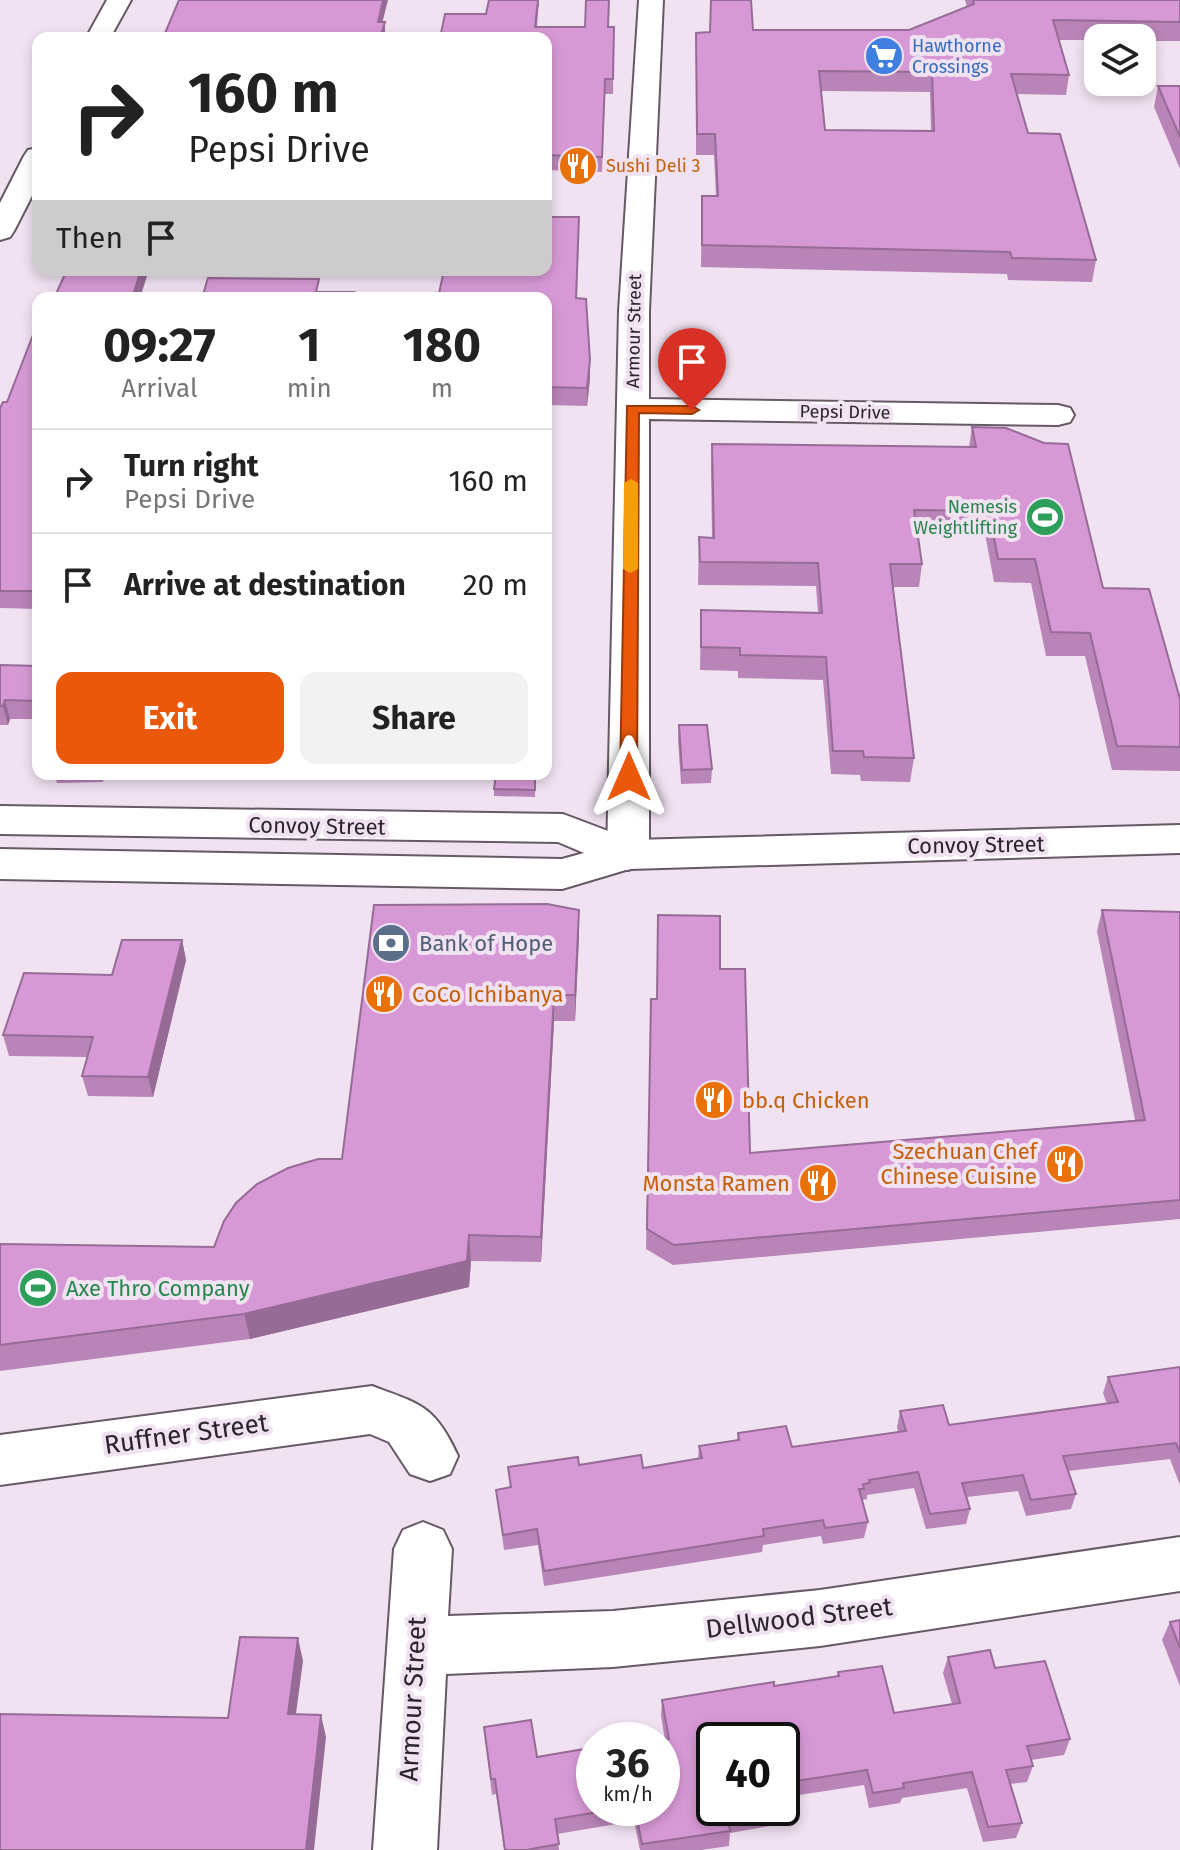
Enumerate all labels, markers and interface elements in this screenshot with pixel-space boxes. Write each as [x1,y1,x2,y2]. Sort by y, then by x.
map controls [1084,24,1156,96]
button: layers [1084,24,1156,96]
supermarket icon: Hawthorne Crossings [863,35,905,77]
place label: Hawthorne Crossings [912,35,1002,78]
text: 160 m [188,60,339,127]
icon: right [56,64,160,168]
text: Pepsi Drive [188,128,370,172]
restaurant icon: Sushi Deli 3 [557,145,599,187]
place label: Sushi Deli 3 [606,155,701,177]
icon: arrive [139,216,183,260]
text: Then [56,220,123,256]
street label: Armour Street [622,273,646,388]
text: 09:27 [103,316,216,374]
text: 1 [298,316,320,374]
text: 180 [403,316,481,374]
pin [658,328,726,410]
icon: arrive [670,340,714,384]
text: Arrival [121,373,198,404]
text: min [287,373,332,404]
text: m [431,373,453,404]
street label: Pepsi Drive [799,400,891,424]
text: Turn right [124,448,259,484]
icon: right [56,459,100,503]
text: 160 m [449,463,528,499]
text: Pepsi Drive [124,484,255,515]
place label: Nemesis Weightlifting [913,496,1018,539]
sports icon: Nemesis Weightlifting [1024,496,1066,538]
icon: arrive [56,563,100,607]
text: Arrive at destination [124,567,406,603]
text: 20 m [463,567,528,603]
button: Exit [56,672,284,764]
button: Share [300,672,528,764]
position arrow [587,735,671,819]
street label: Convoy Street [248,811,386,841]
street label: Convoy Street [907,830,1045,860]
bank icon: Bank of Hope [370,922,412,964]
place label: Bank of Hope [419,930,553,957]
restaurant icon: CoCo Ichibanya [363,973,405,1015]
place label: CoCo Ichibanya [412,981,563,1008]
restaurant icon: bb.q Chicken [693,1079,735,1121]
place label: bb.q Chicken [742,1087,870,1114]
place label: Szechuan Chef Chinese Cuisine [881,1138,1039,1190]
restaurant icon: Szechuan Chef Chinese Cuisine [1044,1143,1086,1185]
restaurant icon: Monsta Ramen [797,1162,839,1204]
place label: Monsta Ramen [642,1170,790,1197]
sports icon: Axe Thro Company [17,1267,59,1309]
place label: Axe Thro Company [66,1275,250,1302]
street label: Ruffner Street [102,1407,271,1461]
street label: Dellwood Street [704,1591,895,1645]
street label: Armour Street [393,1615,433,1782]
speed limit sign: 40 [696,1722,800,1826]
text: 36 [606,1740,650,1788]
text: km/h [603,1782,653,1806]

